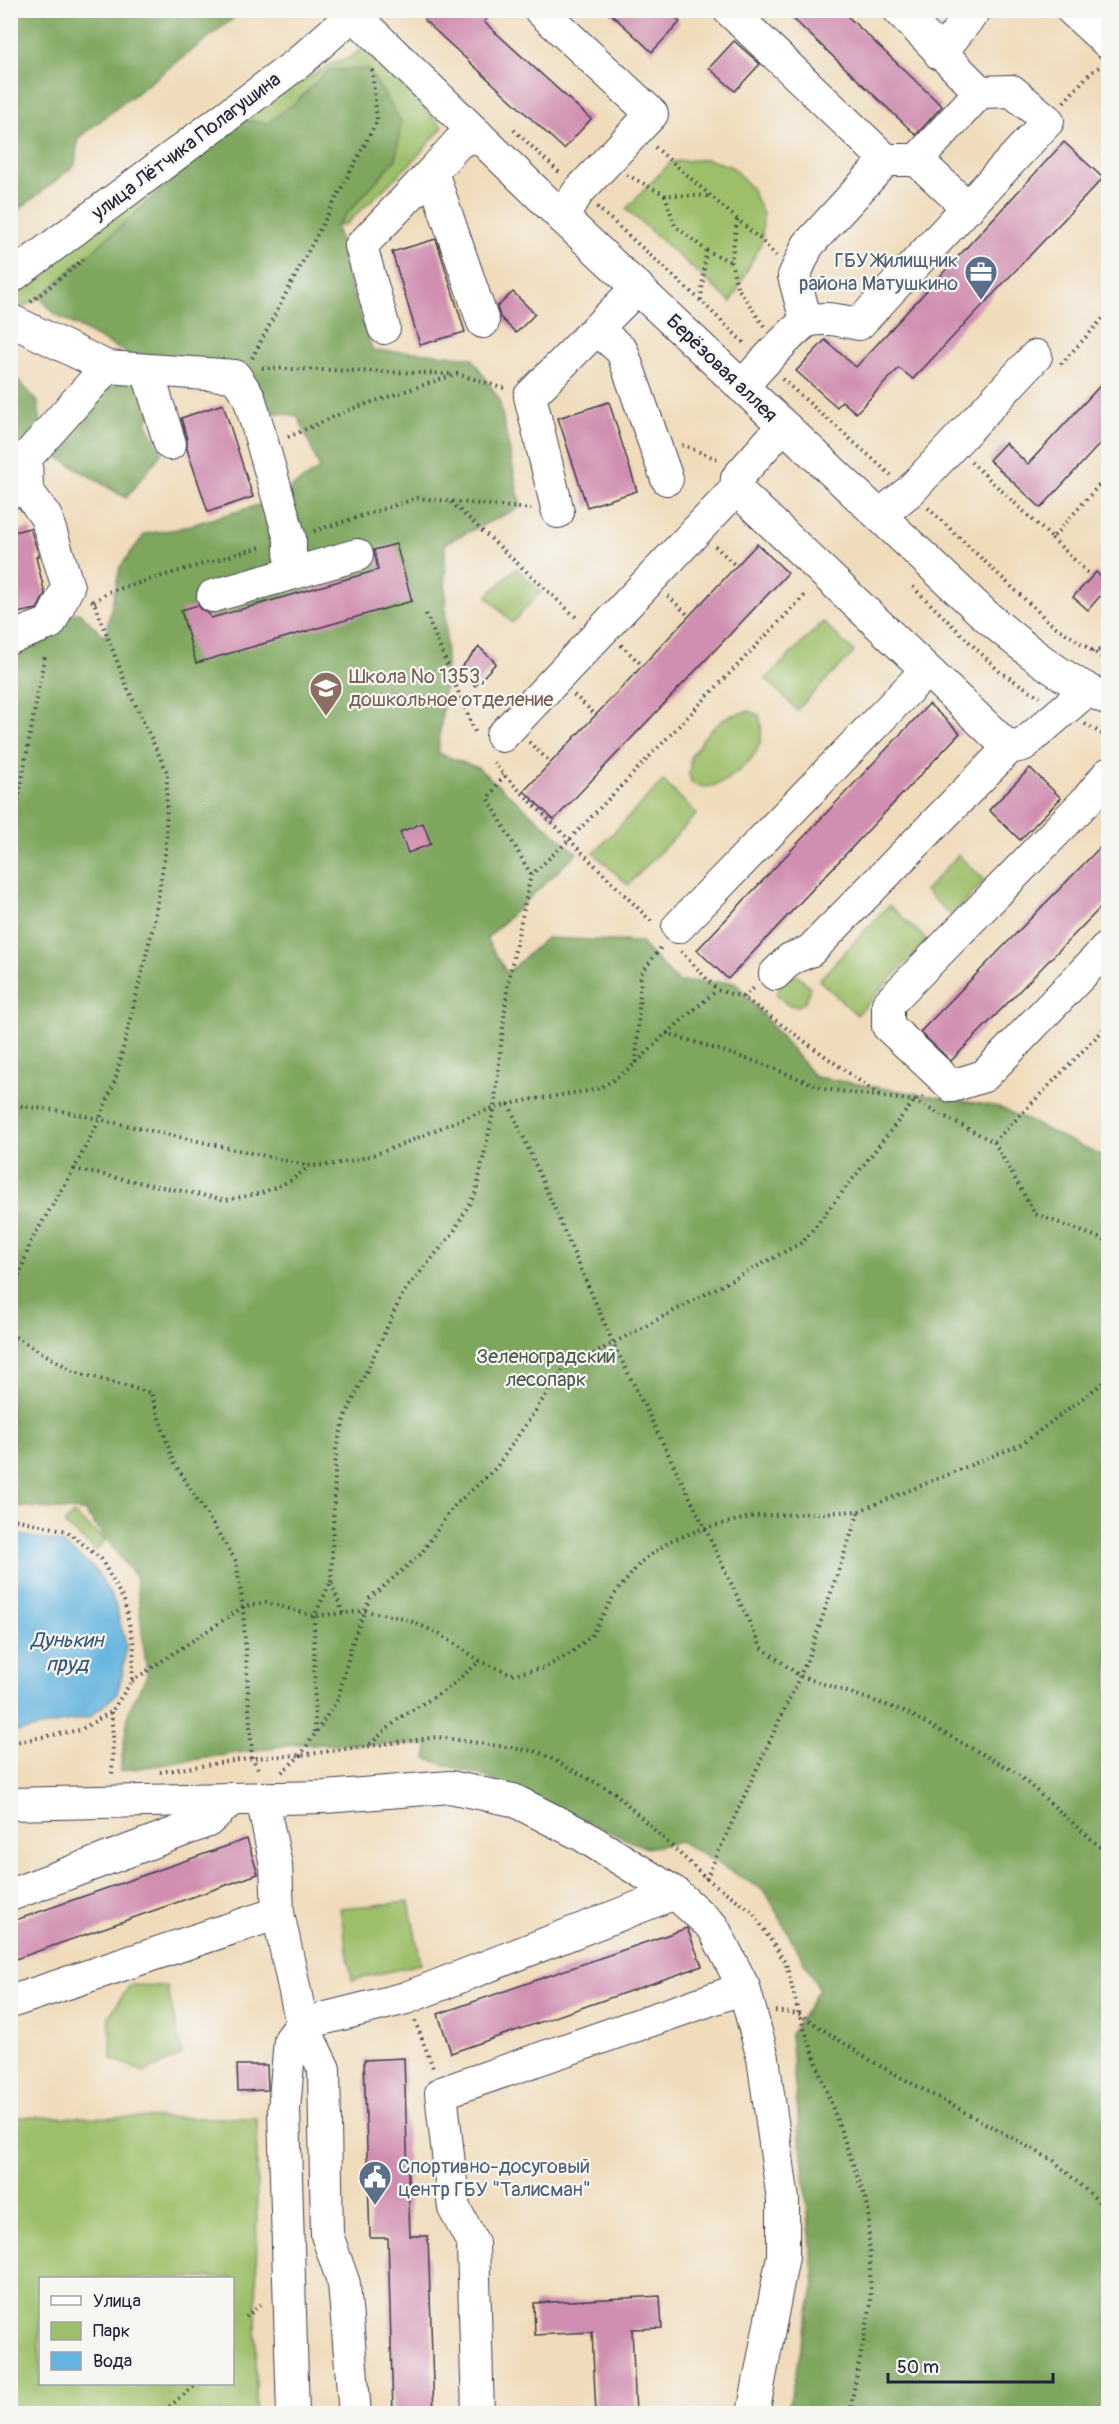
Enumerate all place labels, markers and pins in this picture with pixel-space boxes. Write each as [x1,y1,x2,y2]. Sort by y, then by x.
place label: ГБУ Жилищник района Матушкино [799,248,958,296]
office icon: ГБУ Жилищник района Матушкино [963,254,999,301]
place label: Школа № 1353, дошкольное отделение [349,664,553,712]
school or university icon: Школа № 1353, дошкольное отделение [308,670,344,717]
place label: Спортивно-досуговый центр ГБУ "Талисман" [398,2154,591,2202]
public building icon: Спортивно-досуговый центр ГБУ "Талисман" [357,2159,393,2206]

